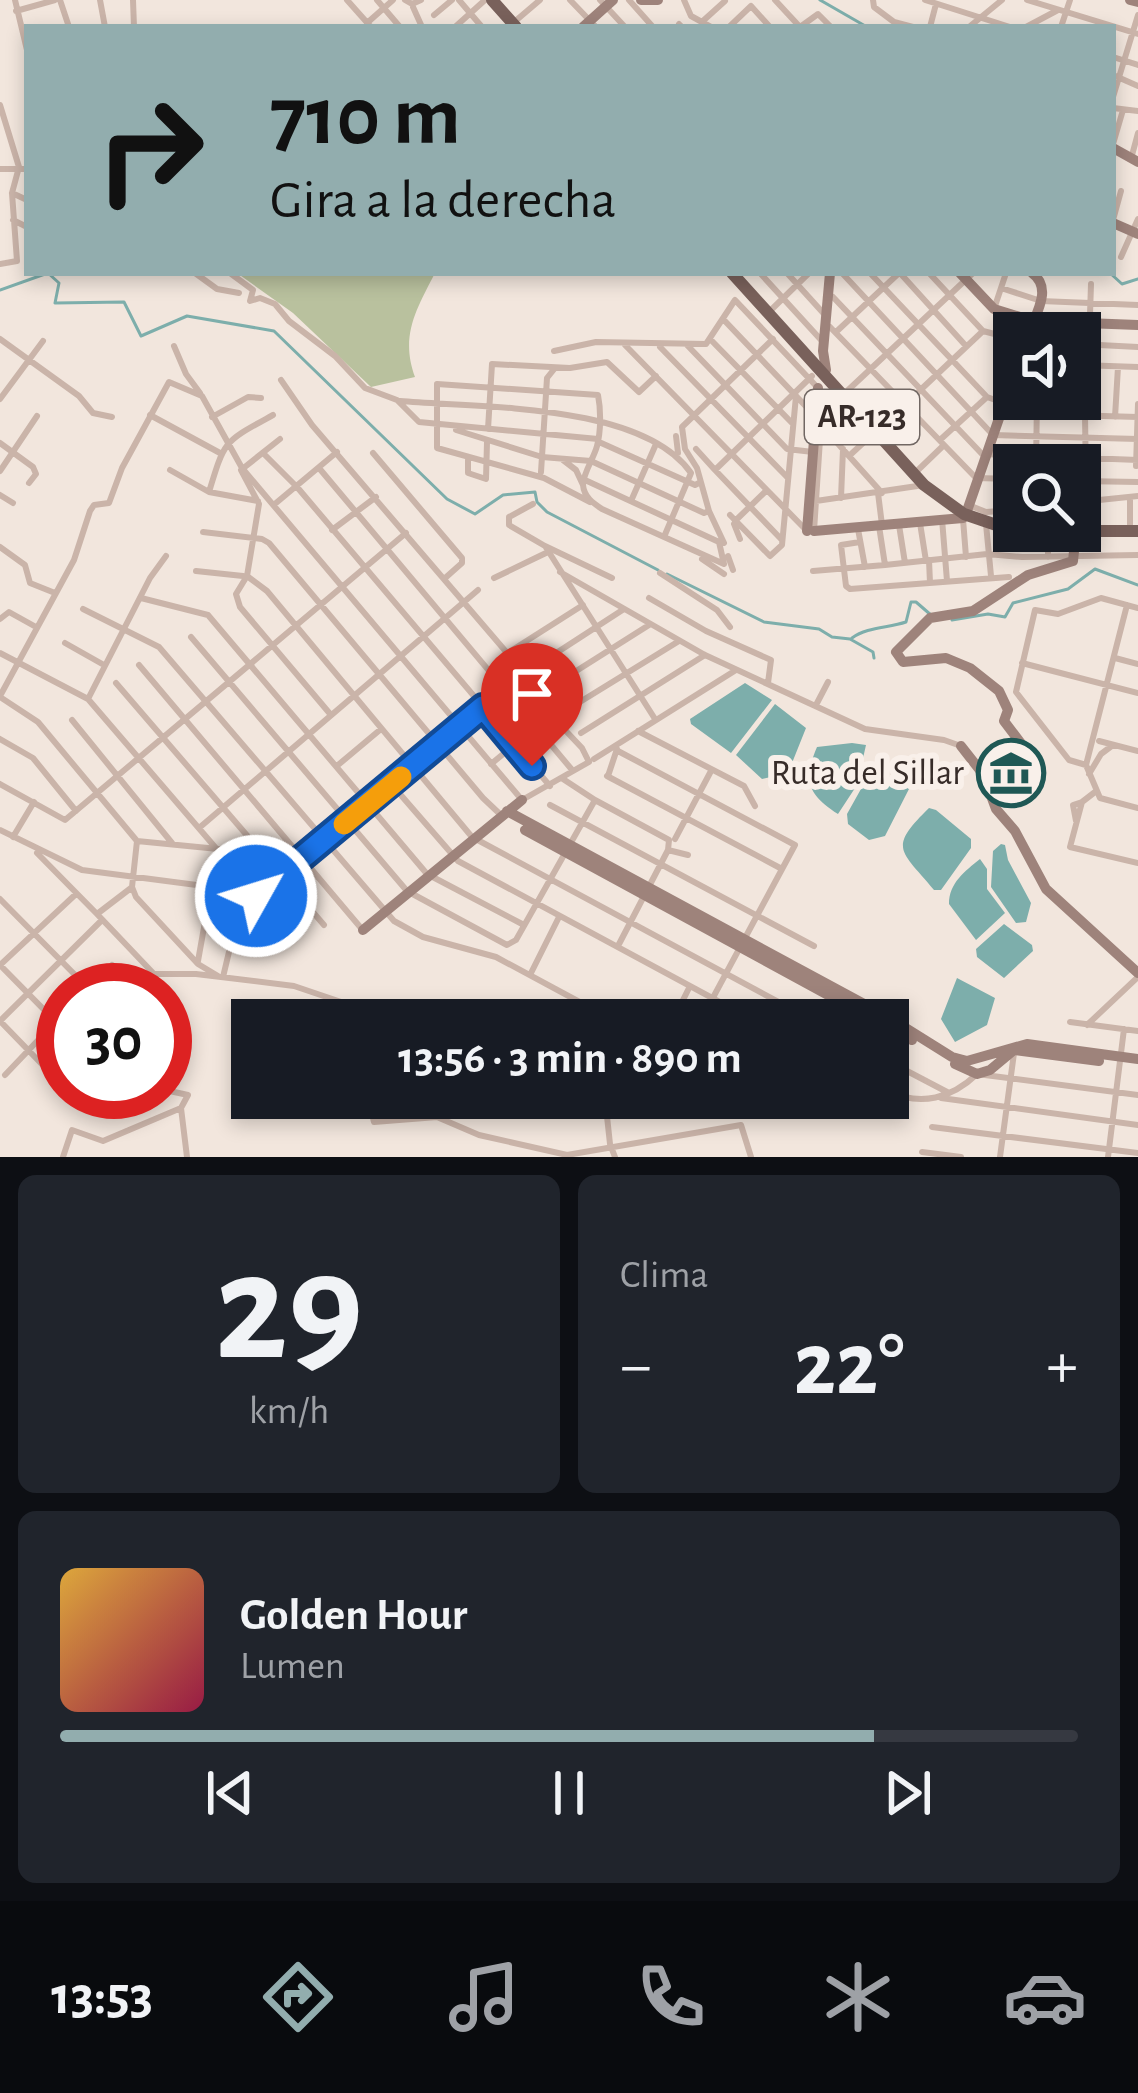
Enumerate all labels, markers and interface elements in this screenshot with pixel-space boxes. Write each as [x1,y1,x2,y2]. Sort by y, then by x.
icon: right [72,72,228,228]
text: 710 m [270,76,461,160]
text: Gira a la derecha [270,174,616,228]
map controls [993,312,1101,552]
button: sound [993,312,1101,420]
road number: AR-123 [805,390,919,444]
button: search [993,444,1101,552]
pin [481,643,583,766]
icon: arrive [499,661,565,727]
museum icon: Ruta del Sillar [976,738,1046,808]
place label: Ruta del Sillar [771,755,964,791]
position arrow [193,833,319,959]
speed limit sign: 30 [36,963,192,1119]
text: 13:56 · 3 min · 890 m [398,1036,742,1081]
text: 29 [215,1232,363,1388]
text: Clima [620,1256,709,1295]
text: 22° [793,1321,905,1411]
text: − [620,1333,652,1399]
text: + [1046,1333,1078,1399]
text: km/h [249,1392,329,1431]
text: Golden Hour [240,1593,467,1638]
text: Lumen [240,1647,345,1686]
icon: previous [197,1760,263,1826]
icon: pause [536,1760,602,1826]
icon: next [875,1760,941,1826]
icon: directions [256,1955,340,2039]
icon: music [442,1955,526,2039]
icon: phone [629,1955,713,2039]
icon: climate [816,1955,900,2039]
icon: car [1003,1955,1087,2039]
text: 13:53 [51,1970,153,2024]

